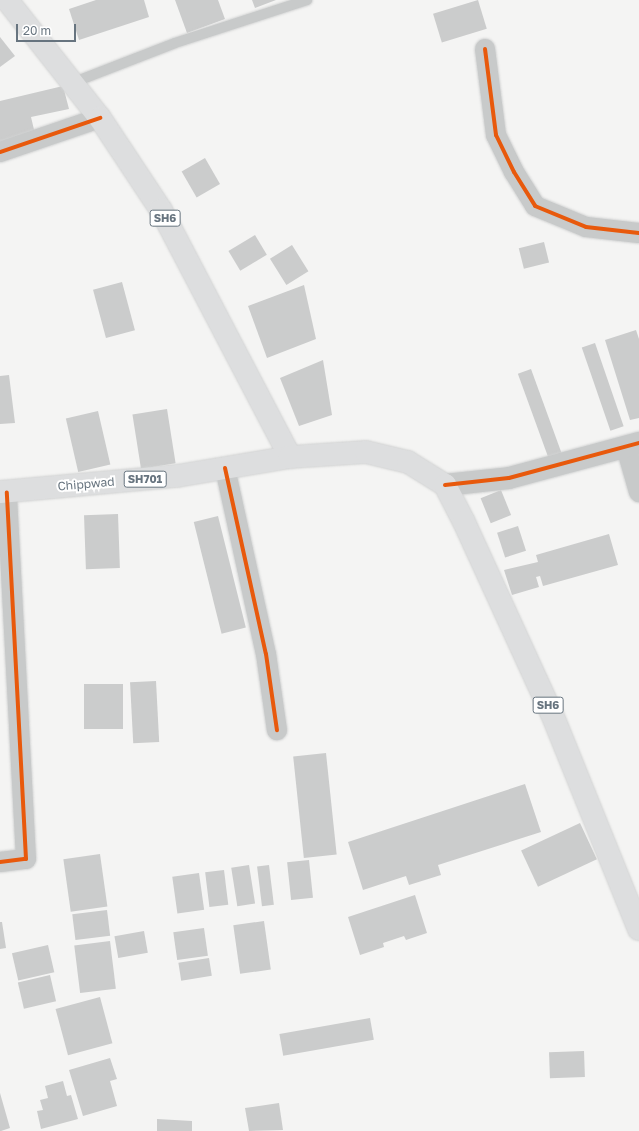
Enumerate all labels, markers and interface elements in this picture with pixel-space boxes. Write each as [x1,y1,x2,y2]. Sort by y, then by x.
scale bar [18,16,78,42]
text: 20 m [23,23,51,38]
road number: SH6 [149,209,181,227]
road number: SH701 [123,470,167,488]
street label: Chippwad [57,474,115,494]
road number: SH6 [532,696,564,714]

